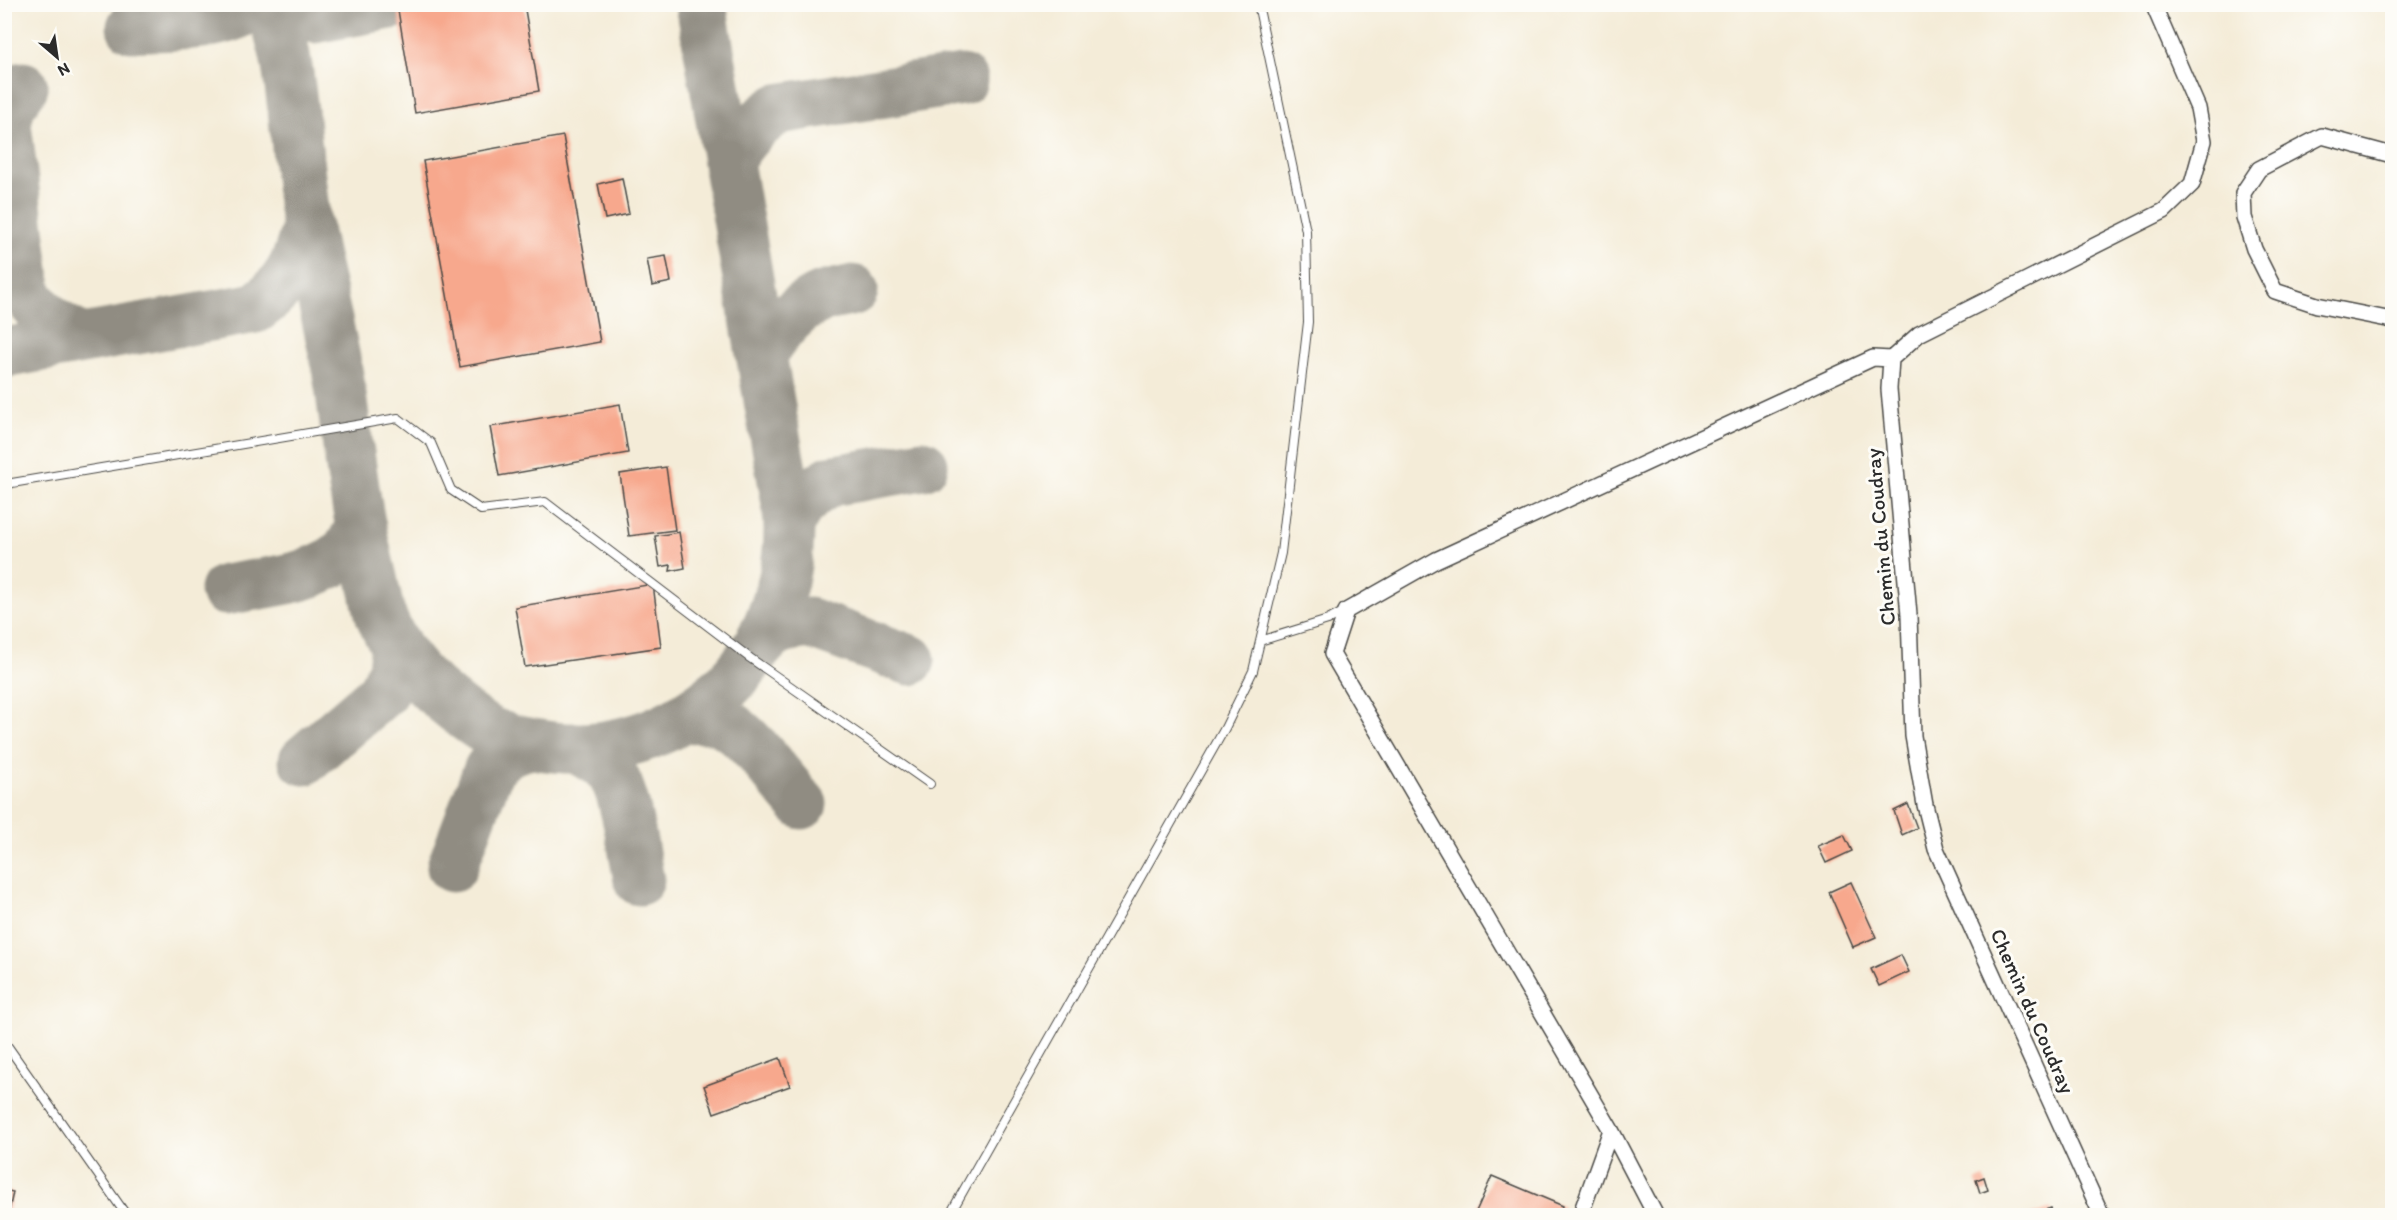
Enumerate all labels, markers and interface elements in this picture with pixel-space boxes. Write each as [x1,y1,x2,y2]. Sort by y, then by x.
north arrow [27,27,87,87]
text: N [55,59,73,81]
street label: Chemin du Coudray [1860,447,1900,627]
street label: Chemin du Coudray [1985,925,2081,1097]

